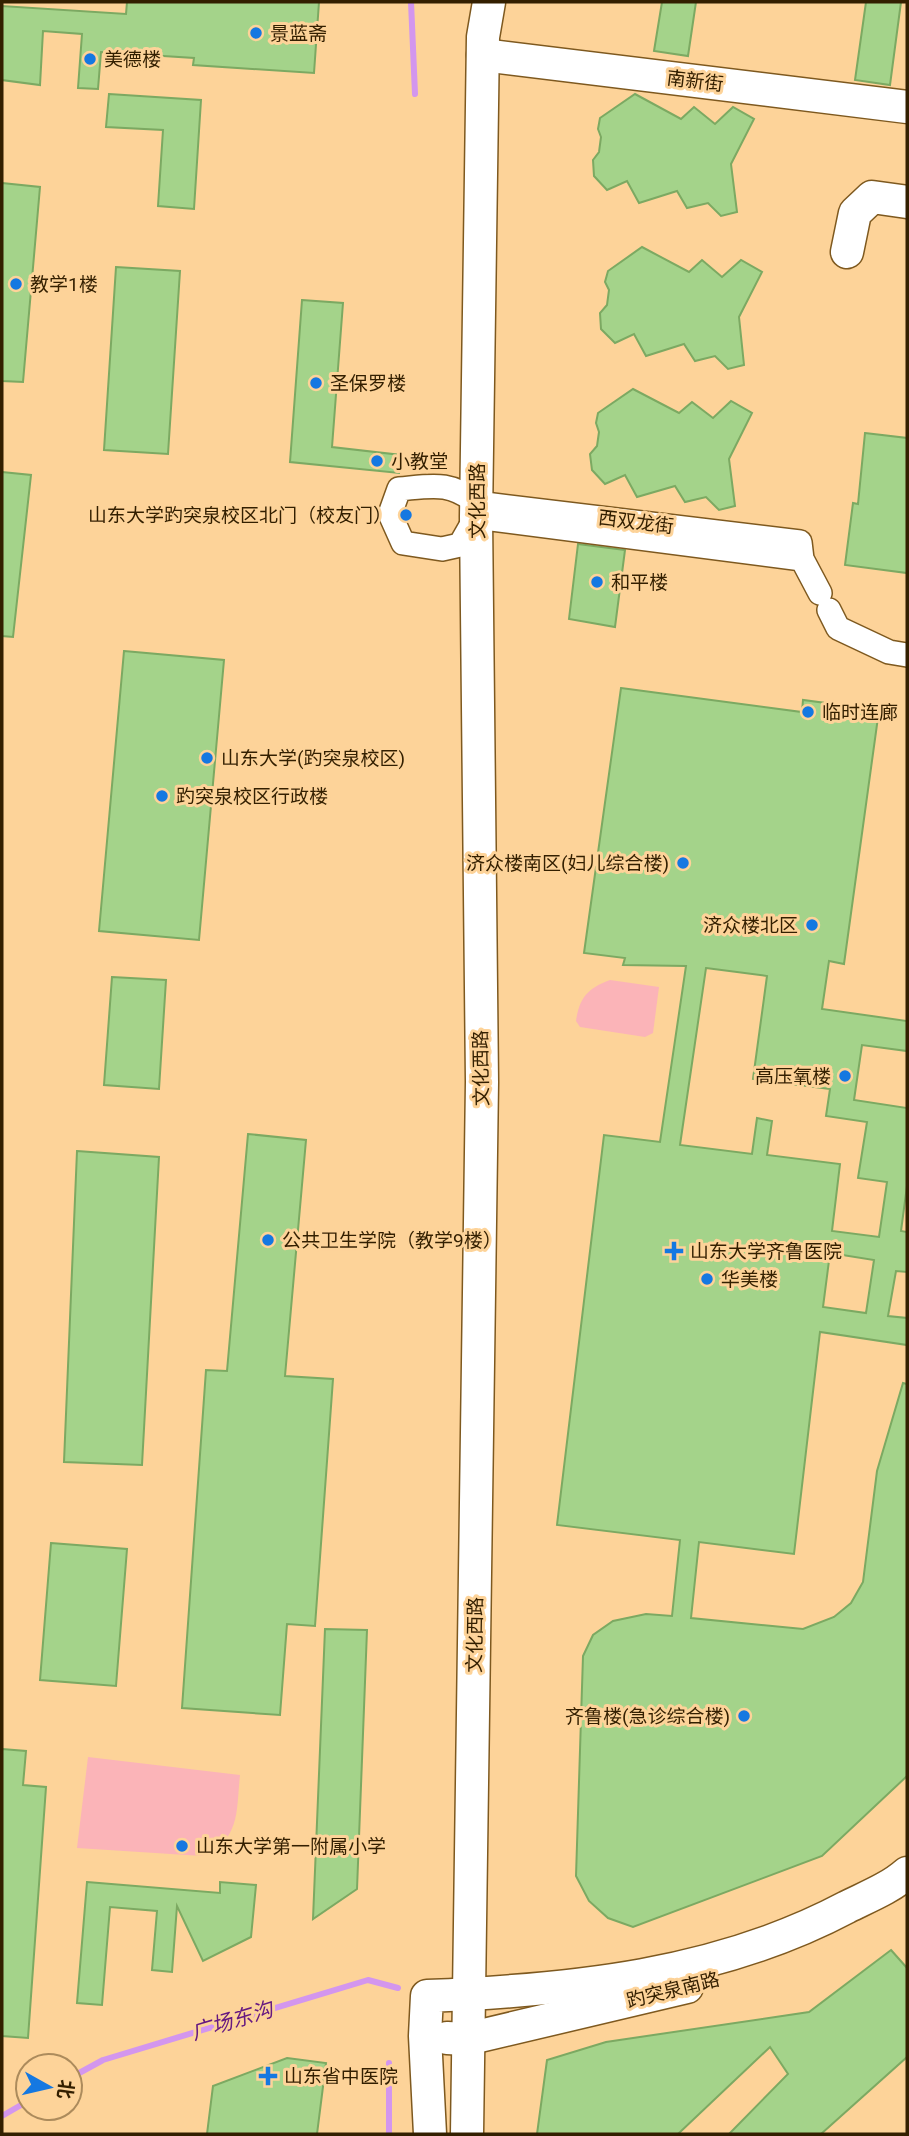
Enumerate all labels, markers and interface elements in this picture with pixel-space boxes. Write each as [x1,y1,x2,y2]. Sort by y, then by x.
place label: 景蓝斋 [270,22,327,45]
marker: 景蓝斋 [248,25,264,41]
place label: 美德楼 [104,48,161,71]
marker: 美德楼 [82,51,98,67]
street label: 南新街 [665,66,725,96]
place label: 教学1楼 [30,273,98,296]
marker: 教学1楼 [8,276,24,292]
place label: 圣保罗楼 [330,372,406,395]
marker: 圣保罗楼 [308,375,324,391]
place label: 小教堂 [391,450,448,473]
marker: 小教堂 [369,453,385,469]
street label: 文化西路 [466,463,489,539]
place label: 山东大学趵突泉校区北门（校友门） [88,504,392,527]
street label: 西双龙街 [597,506,675,538]
marker: 山东大学趵突泉校区北门（校友门） [398,507,414,523]
place label: 和平楼 [611,571,668,594]
marker: 和平楼 [589,574,605,590]
place label: 临时连廊 [822,701,898,724]
marker: 临时连廊 [800,704,816,720]
place label: 山东大学(趵突泉校区) [221,747,405,770]
marker: 山东大学(趵突泉校区) [199,750,215,766]
place label: 趵突泉校区行政楼 [176,785,328,808]
marker: 趵突泉校区行政楼 [154,788,170,804]
place label: 济众楼南区(妇儿综合楼) [466,852,669,875]
marker: 济众楼南区(妇儿综合楼) [675,855,691,871]
place label: 济众楼北区 [703,914,798,937]
marker: 济众楼北区 [804,917,820,933]
street label: 文化西路 [469,1030,493,1106]
place label: 高压氧楼 [755,1065,831,1088]
marker: 高压氧楼 [837,1068,853,1084]
place label: 公共卫生学院（教学9楼） [282,1229,502,1252]
marker: 公共卫生学院（教学9楼） [260,1232,276,1248]
place label: 山东大学齐鲁医院 [690,1240,842,1263]
marker: 山东大学齐鲁医院 [664,1241,684,1261]
place label: 华美楼 [721,1268,778,1291]
marker: 华美楼 [699,1271,715,1287]
street label: 文化西路 [463,1597,487,1673]
place label: 齐鲁楼(急诊综合楼) [565,1705,730,1728]
marker: 齐鲁楼(急诊综合楼) [736,1708,752,1724]
place label: 山东大学第一附属小学 [196,1835,386,1858]
marker: 山东大学第一附属小学 [174,1838,190,1854]
street label: 趵突泉南路 [624,1967,722,2013]
water label: 广场东沟 [188,1997,278,2045]
north arrow [14,2052,84,2122]
place label: 山东省中医院 [284,2065,398,2088]
marker: 山东省中医院 [258,2066,278,2086]
text: 北 [53,2078,78,2100]

